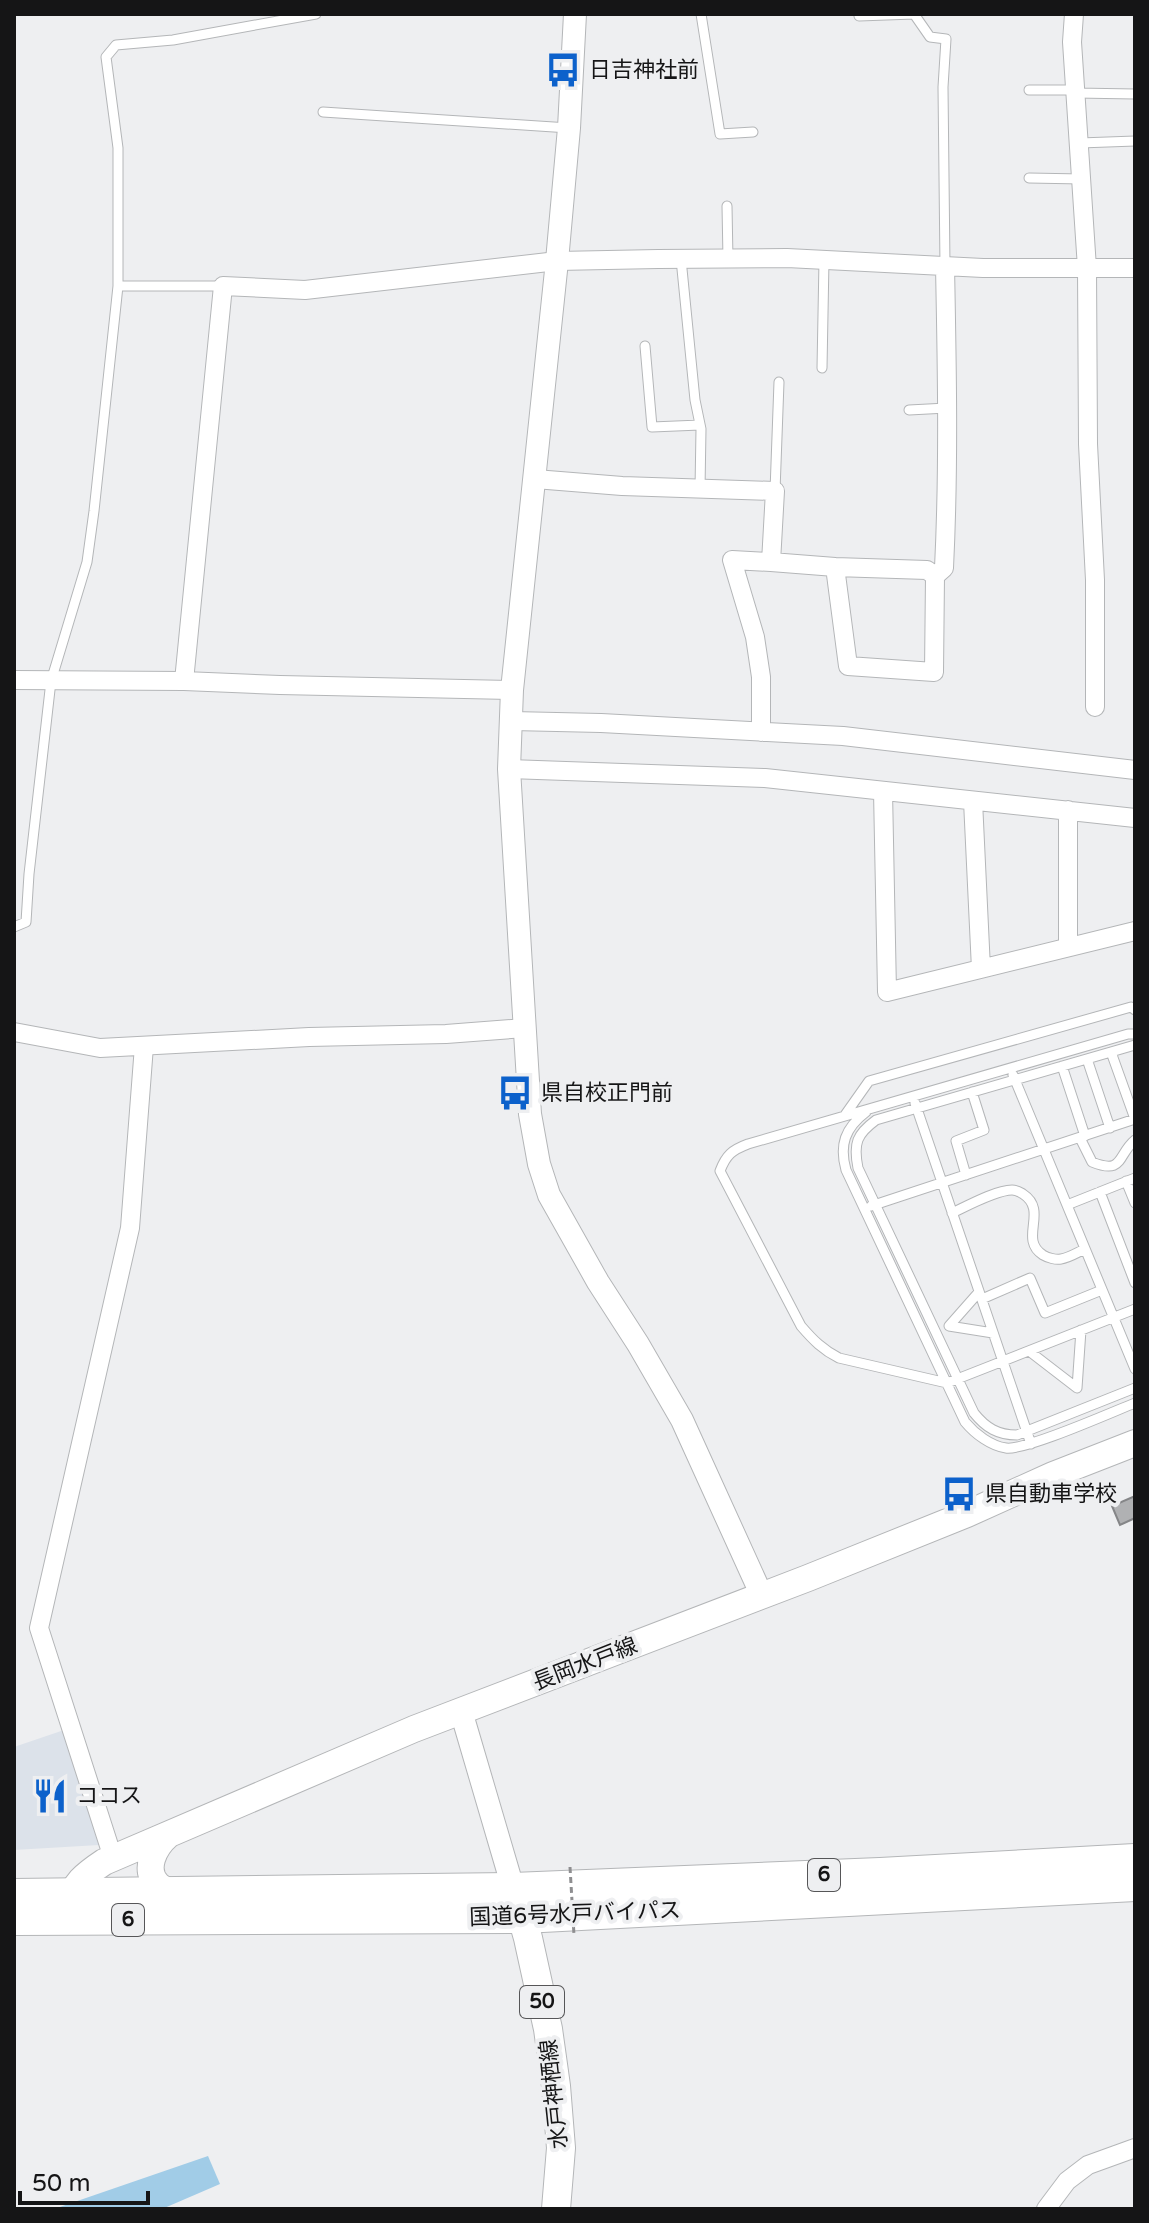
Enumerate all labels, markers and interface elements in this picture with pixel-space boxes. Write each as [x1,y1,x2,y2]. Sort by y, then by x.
bus stop icon: 日吉神社前 [544,51,582,89]
place label: 日吉神社前 [589,57,699,83]
bus stop icon: 県自校正門前 [496,1074,534,1112]
place label: 県自校正門前 [541,1080,673,1106]
bus stop icon: 県自動車学校 [940,1475,978,1513]
place label: 県自動車学校 [985,1481,1117,1507]
street label: 長岡水戸線 [529,1632,641,1696]
restaurant icon: ココス [31,1777,69,1815]
place label: ココス [76,1783,142,1809]
road number: 6 [808,1859,840,1891]
street label: 国道6号水戸バイパス [469,1897,681,1931]
road number: 6 [112,1904,144,1936]
road number: 50 [520,1986,564,2018]
street label: 水戸神栖線 [535,2038,573,2150]
scale bar [20,2155,148,2205]
text: 50 m [32,2169,90,2198]

